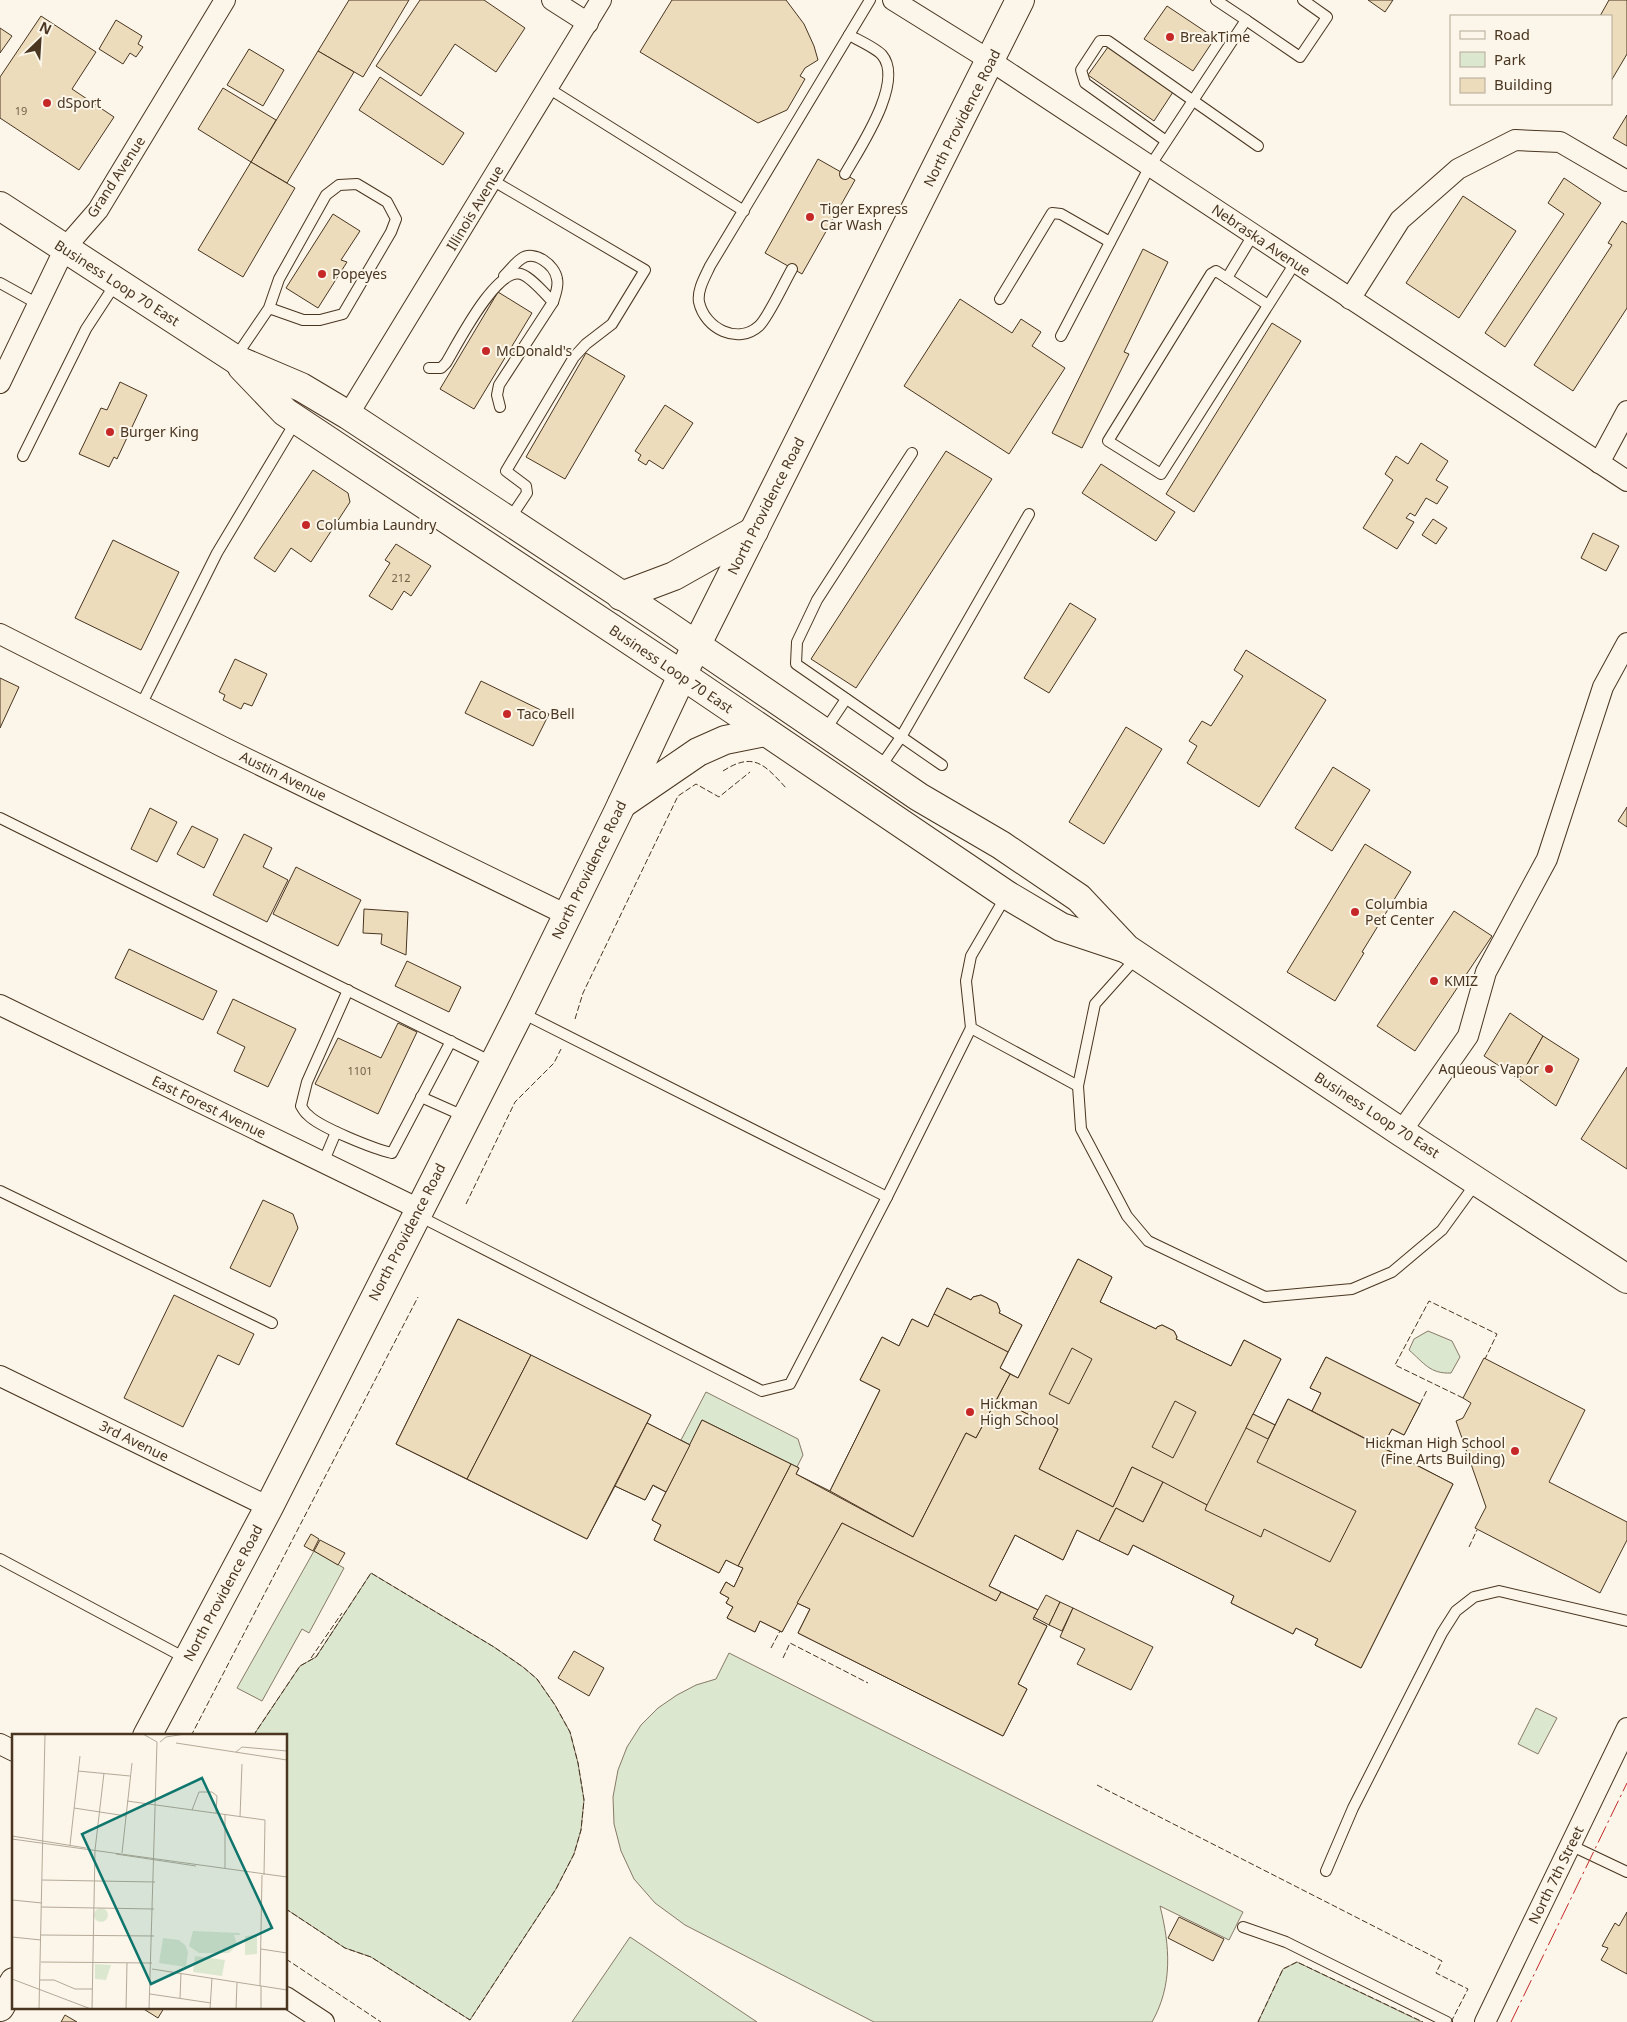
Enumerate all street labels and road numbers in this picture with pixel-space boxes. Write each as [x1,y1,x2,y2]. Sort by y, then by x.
street label: North Providence Road [919,46,1005,190]
street label: Grand Avenue [82,132,149,221]
street label: Illinois Avenue [442,162,507,254]
street label: Nebraska Avenue [1208,199,1314,280]
street label: Business Loop 70 East [51,235,183,330]
street label: North Providence Road [723,434,809,578]
street label: Business Loop 70 East [606,620,737,717]
street label: Austin Avenue [237,746,330,805]
street label: North Providence Road [547,797,630,942]
street label: Business Loop 70 East [1311,1067,1443,1162]
street label: East Forest Avenue [149,1071,270,1142]
street label: North Providence Road [364,1160,450,1304]
street label: 3rd Avenue [96,1416,172,1466]
street label: North Providence Road [178,1521,267,1664]
street label: North 7th Street [1524,1823,1587,1927]

